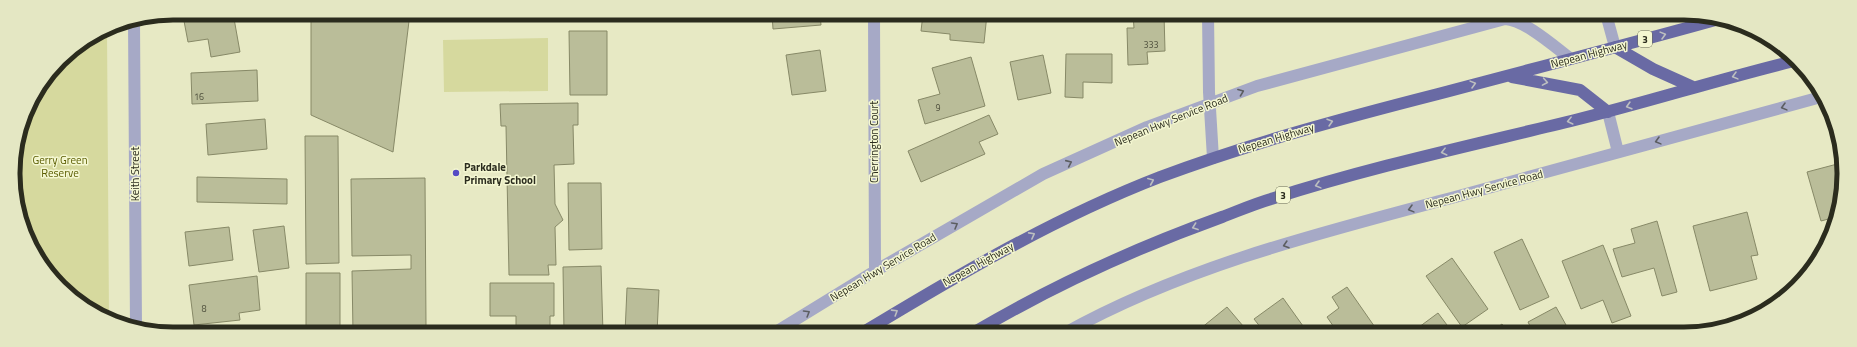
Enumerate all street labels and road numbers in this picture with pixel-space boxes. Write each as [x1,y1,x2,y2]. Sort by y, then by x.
road number: 3 [1638,31,1652,47]
street label: Nepean Highway [1549,36,1630,72]
street label: Nepean Hwy Service Road [1112,90,1230,150]
street label: Cherrington Court [866,101,882,183]
street label: Nepean Highway [1236,119,1317,157]
street label: Keith Street [127,147,143,201]
street label: Nepean Hwy Service Road [1423,166,1545,212]
road number: 3 [1276,187,1290,203]
street label: Nepean Hwy Service Road [827,229,939,305]
street label: Nepean Highway [940,238,1017,290]

